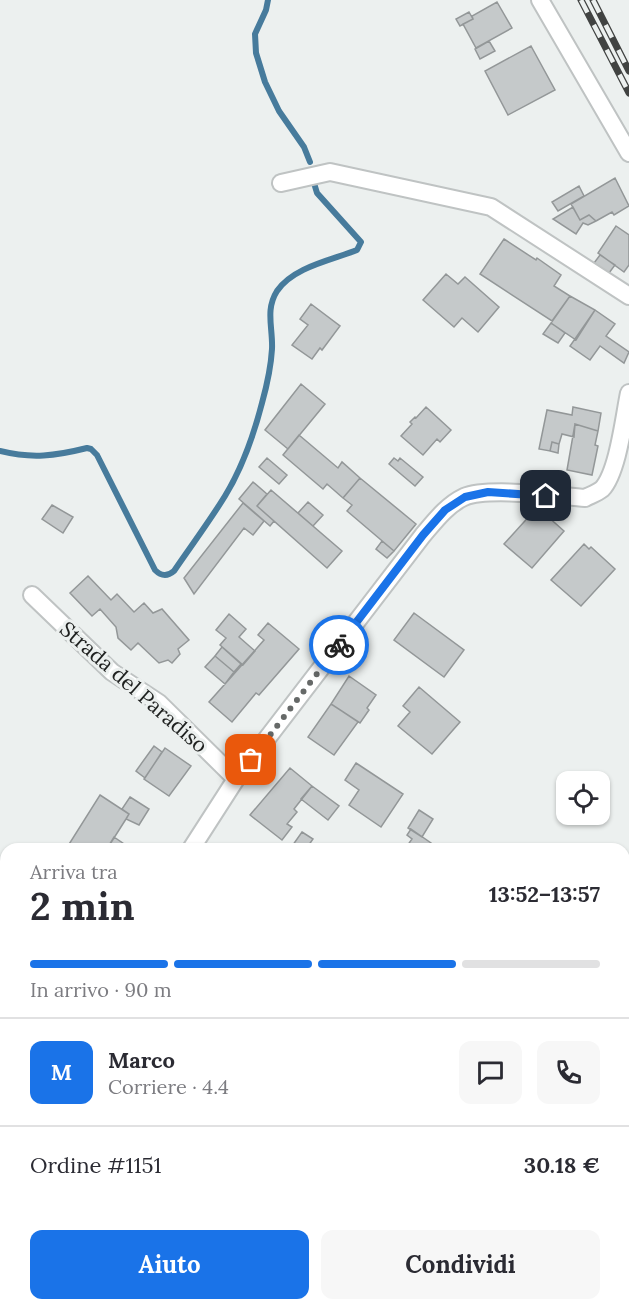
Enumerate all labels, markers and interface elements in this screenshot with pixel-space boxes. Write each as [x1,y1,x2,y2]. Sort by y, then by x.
pin [520,470,571,521]
icon: home [529,479,562,512]
street label: Strada del Paradiso [54,615,214,759]
courier [309,615,369,675]
icon: bike [323,629,356,662]
pin [225,734,276,785]
icon: bag [234,743,267,776]
map controls [556,771,610,825]
button: locate [556,771,610,825]
text: Arriva tra [30,859,118,884]
text: 13:52–13:57 [489,880,600,908]
text: 2 min [30,881,135,931]
text: In arrivo · 90 m [30,977,172,1002]
button: chat [459,1041,522,1104]
button: phone [537,1041,600,1104]
text: Marco [108,1046,175,1074]
text: M [51,1058,72,1086]
text: Corriere · 4.4 [108,1074,229,1099]
text: Ordine #1151 [30,1151,162,1179]
text: 30.18 € [524,1151,600,1179]
button: Aiuto [30,1230,309,1299]
button: Condividi [321,1230,600,1299]

